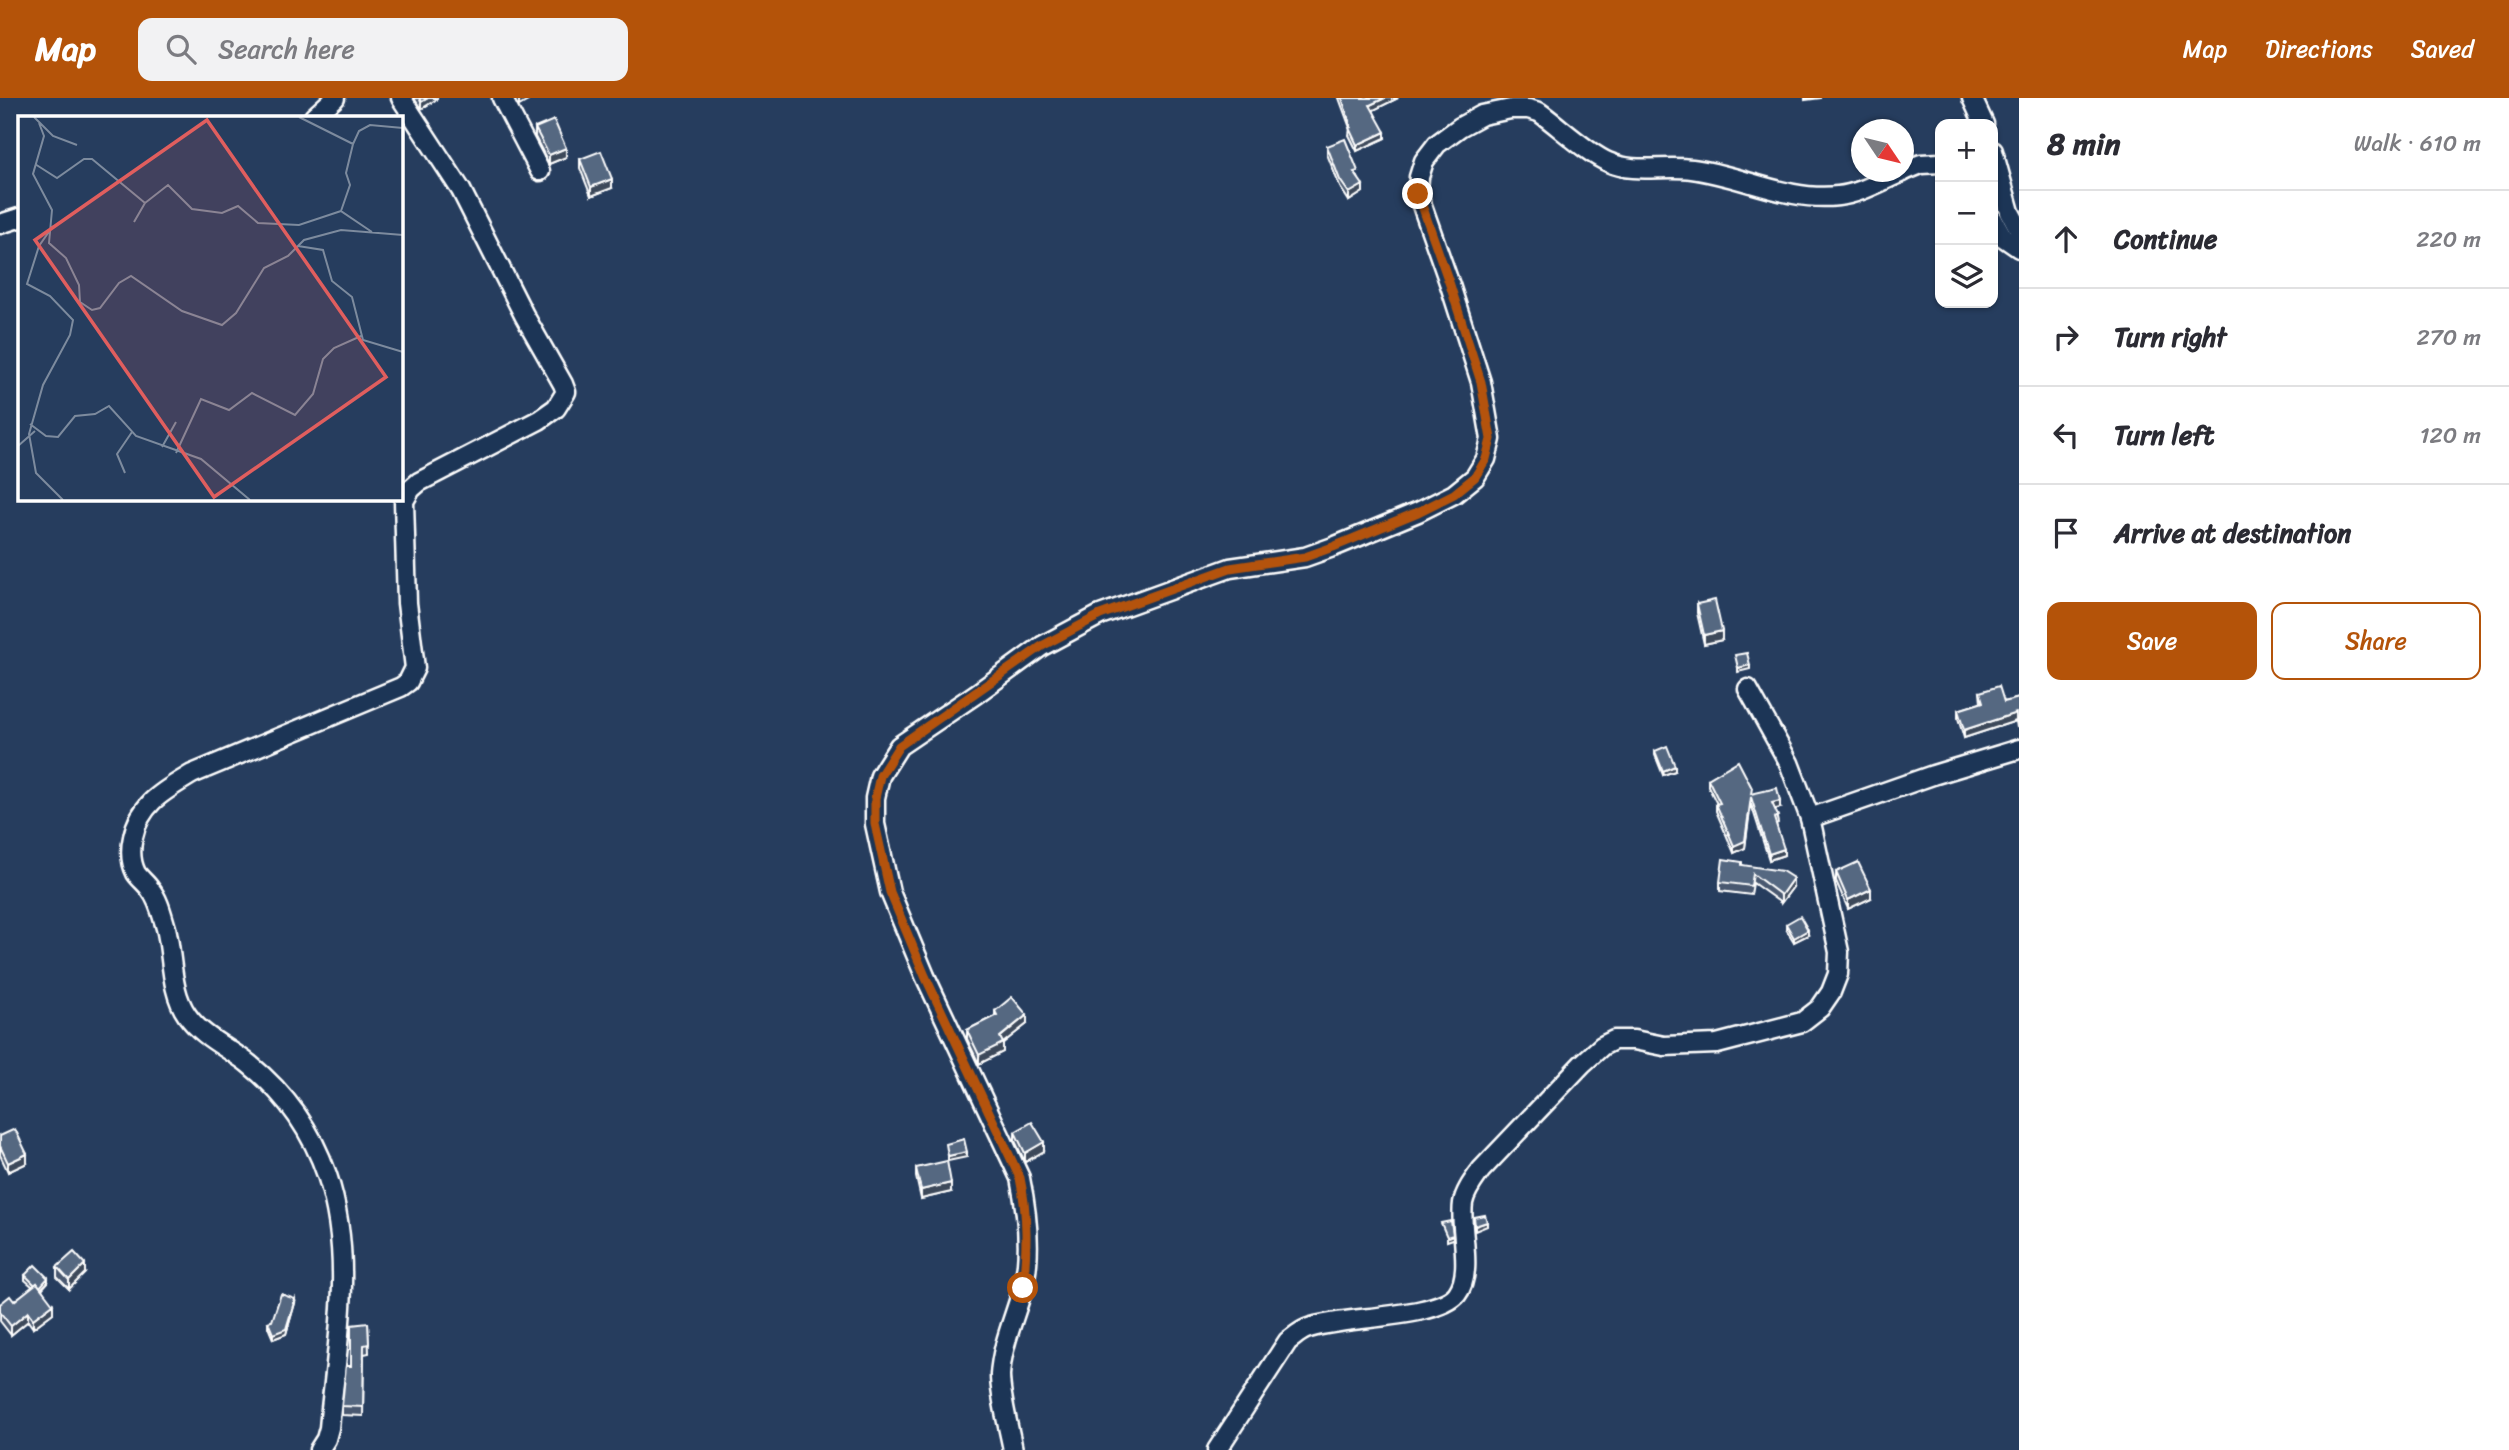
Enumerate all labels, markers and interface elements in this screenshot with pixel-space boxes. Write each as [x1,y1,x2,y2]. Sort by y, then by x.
search box [138,18,628,81]
text: Map [35,20,96,78]
text: Search here [218,26,355,72]
text: Map [2183,28,2227,70]
text: Directions [2265,28,2373,70]
text: Saved [2411,28,2474,70]
icon: search [162,30,200,68]
inset map [18,116,402,500]
text: 8 min [2047,117,2120,171]
north arrow [1851,119,1914,182]
map controls [1935,119,1998,308]
button: + [1935,119,1998,182]
text: Walk · 610 m [2354,123,2481,164]
route end [1402,178,1433,209]
button: − [1935,182,1998,245]
text: Continue [2114,216,2217,262]
text: 220 m [2416,219,2481,260]
icon: ahead [2047,220,2085,258]
button: layers [1935,245,1998,308]
text: Turn right [2114,314,2227,360]
text: 270 m [2416,317,2481,358]
icon: right [2047,318,2085,356]
text: Turn left [2114,412,2214,458]
text: 120 m [2420,415,2481,456]
icon: left [2047,416,2085,454]
text: Arrive at destination [2114,510,2351,556]
icon: arrive [2047,514,2085,552]
button: Save [2047,602,2257,680]
button: Share [2271,602,2481,680]
route start [1007,1272,1038,1303]

